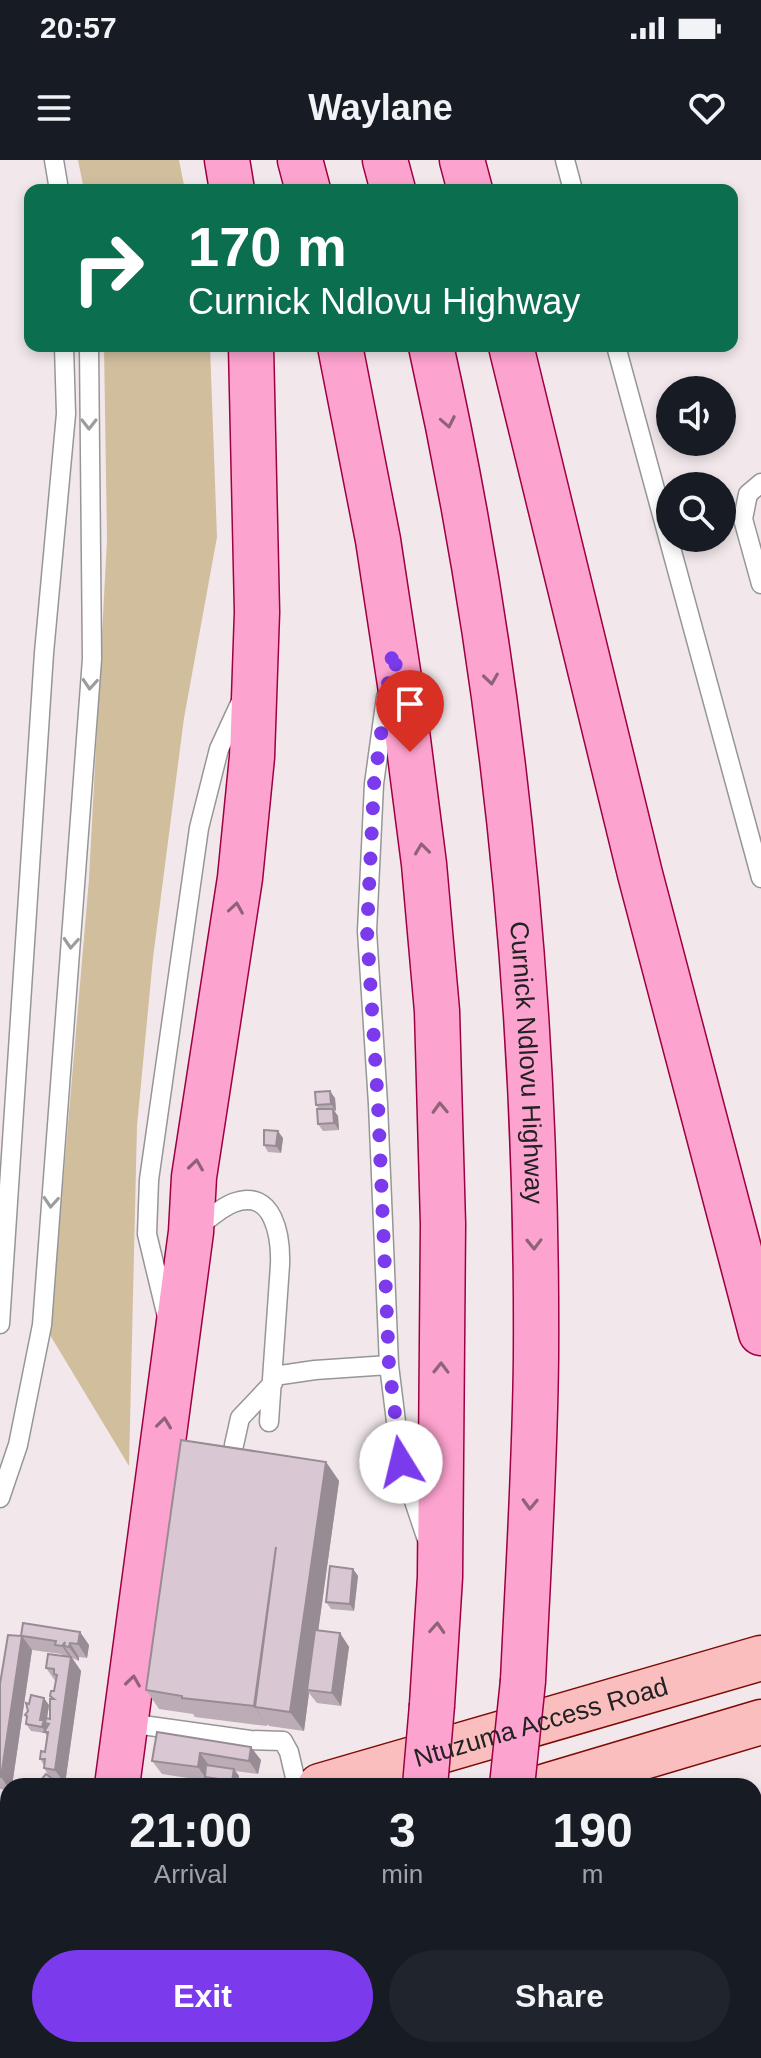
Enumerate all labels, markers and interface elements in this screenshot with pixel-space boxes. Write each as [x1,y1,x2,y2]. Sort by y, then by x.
text: 20:57 [40,11,117,44]
icon: menu [32,86,76,130]
icon: heart [685,86,729,130]
text: Waylane [308,87,453,128]
text: 170 m [188,215,347,278]
icon: right [56,216,160,320]
text: Curnick Ndlovu Highway [188,281,580,322]
map controls [656,376,736,552]
button: sound [656,376,736,456]
one-way arrow [438,415,455,429]
one-way arrow [80,418,98,431]
button: search [656,472,736,552]
pin [376,670,444,752]
one-way arrow [482,672,499,685]
one-way arrow [82,678,99,691]
icon: arrive [388,682,432,726]
one-way arrow [414,842,431,855]
one-way arrow [226,901,243,915]
street label: Curnick Ndlovu Highway [504,920,550,1205]
one-way arrow [63,937,80,950]
one-way arrow [431,1101,448,1114]
one-way arrow [187,1158,204,1172]
one-way arrow [43,1196,60,1209]
one-way arrow [525,1238,543,1251]
one-way arrow [432,1361,450,1374]
one-way arrow [155,1416,172,1430]
position arrow [359,1420,443,1504]
one-way arrow [522,1498,539,1511]
one-way arrow [428,1621,445,1634]
street label: Ntuzuma Access Road [410,1671,671,1773]
one-way arrow [124,1674,141,1688]
text: 21:00 [129,1804,252,1857]
text: 3 [389,1804,416,1857]
text: 190 [553,1804,633,1857]
text: Arrival [154,1859,228,1889]
text: min [381,1859,423,1889]
text: m [582,1859,603,1889]
button: Exit [32,1950,373,2042]
button: Share [389,1950,730,2042]

